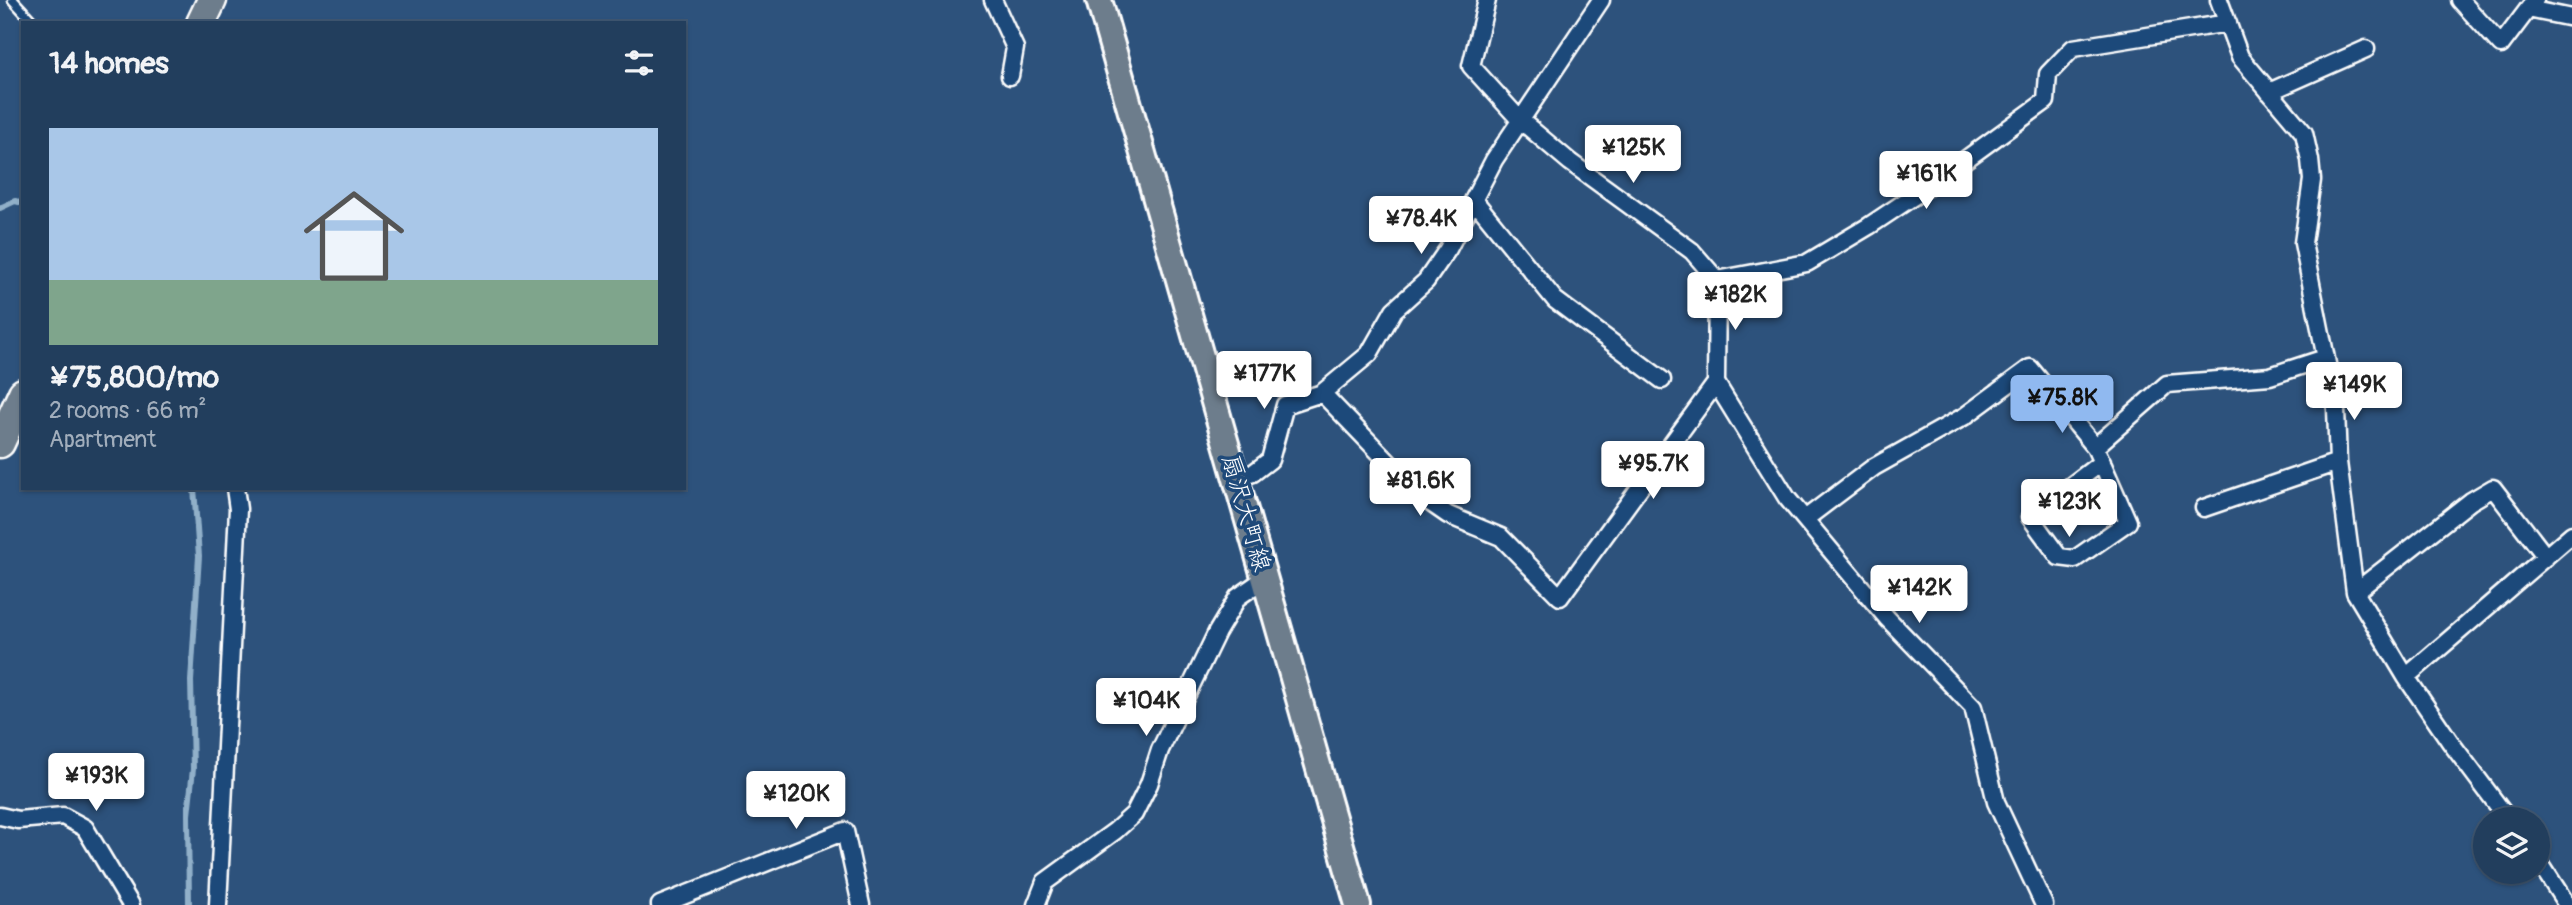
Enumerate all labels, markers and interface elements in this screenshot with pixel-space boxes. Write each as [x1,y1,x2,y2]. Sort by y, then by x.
icon: filters [620,44,658,82]
text: 14 homes [49,45,169,82]
pin: ¥125K [1584,125,1682,185]
text: ¥125K [1601,133,1665,162]
pin: ¥161K [1877,152,1975,211]
text: ¥161K [1895,159,1957,188]
icon: home [291,173,417,299]
pin: ¥78.4K [1364,196,1478,256]
text: ¥78.4K [1385,204,1457,233]
pin: ¥182K [1686,272,1784,332]
text: ¥182K [1703,280,1767,309]
pin: ¥177K [1215,352,1313,411]
text: ¥75,800/mo [49,359,219,396]
text: ¥177K [1232,359,1296,388]
pin: ¥149K [2305,362,2403,422]
text: ¥149K [2322,370,2386,399]
pin: ¥75.8K [2005,376,2119,435]
text: ¥75.8K [2026,383,2098,412]
text: 2 rooms · 66 m² [49,396,206,425]
text: Apartment [49,425,156,454]
pin: ¥95.7K [1596,442,1710,501]
text: ¥95.7K [1617,449,1689,478]
street label: 扇沢大町線 [1216,451,1276,575]
pin: ¥81.6K [1363,458,1477,518]
text: ¥81.6K [1386,466,1454,495]
pin: ¥123K [2020,480,2118,539]
text: ¥123K [2037,487,2101,516]
pin: ¥142K [1870,566,1968,625]
text: ¥142K [1886,573,1952,602]
pin: ¥104K [1097,678,1195,738]
text: ¥104K [1112,686,1180,715]
pin: ¥193K [47,754,145,813]
text: ¥193K [64,761,128,790]
pin: ¥120K [747,772,845,831]
text: ¥120K [762,779,830,808]
map controls [2473,807,2550,884]
button: layers [2473,807,2550,884]

